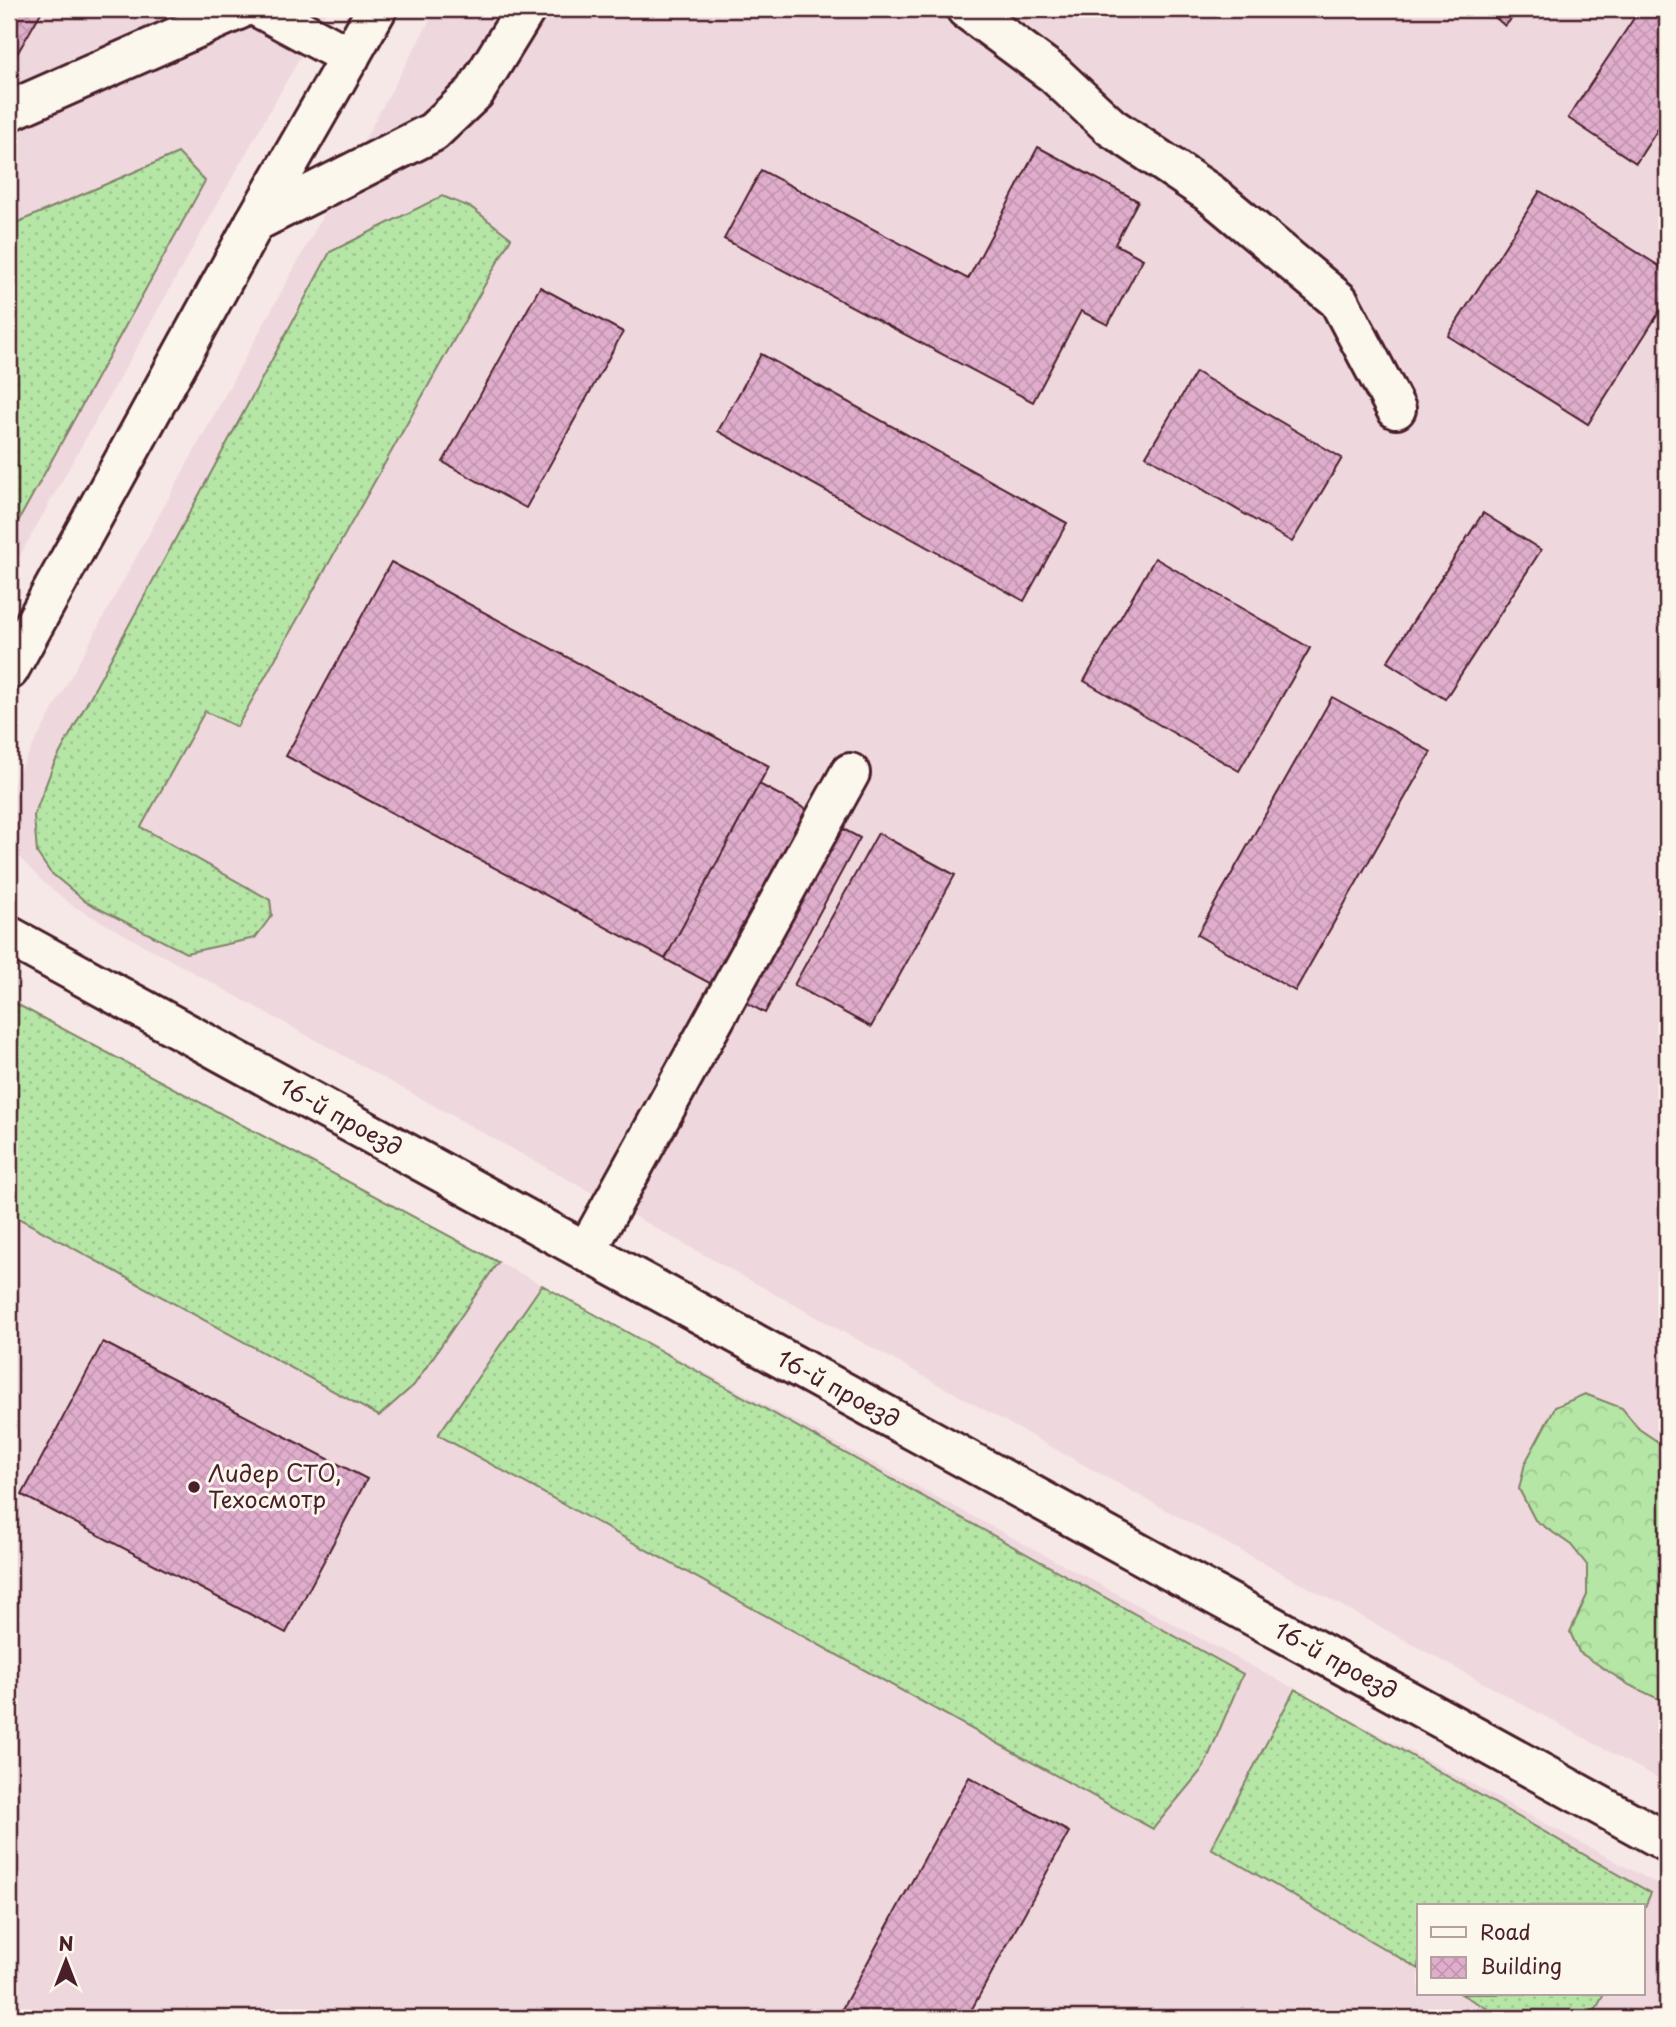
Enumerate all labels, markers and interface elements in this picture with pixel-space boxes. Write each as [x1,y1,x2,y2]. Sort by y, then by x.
street label: 16-й проезд [274,1068,409,1164]
street label: 16-й проезд [771,1340,907,1436]
place label: Лидер СТО, Техосмотр [208,1455,342,1516]
marker: Лидер СТО, Техосмотр [186,1479,202,1495]
street label: 16-й проезд [1269,1612,1404,1708]
legend [1417,1904,1644,1996]
text: Road [1480,1915,1531,1947]
north arrow [32,1926,102,1996]
text: N [58,1929,74,1957]
text: Building [1480,1949,1562,1981]

